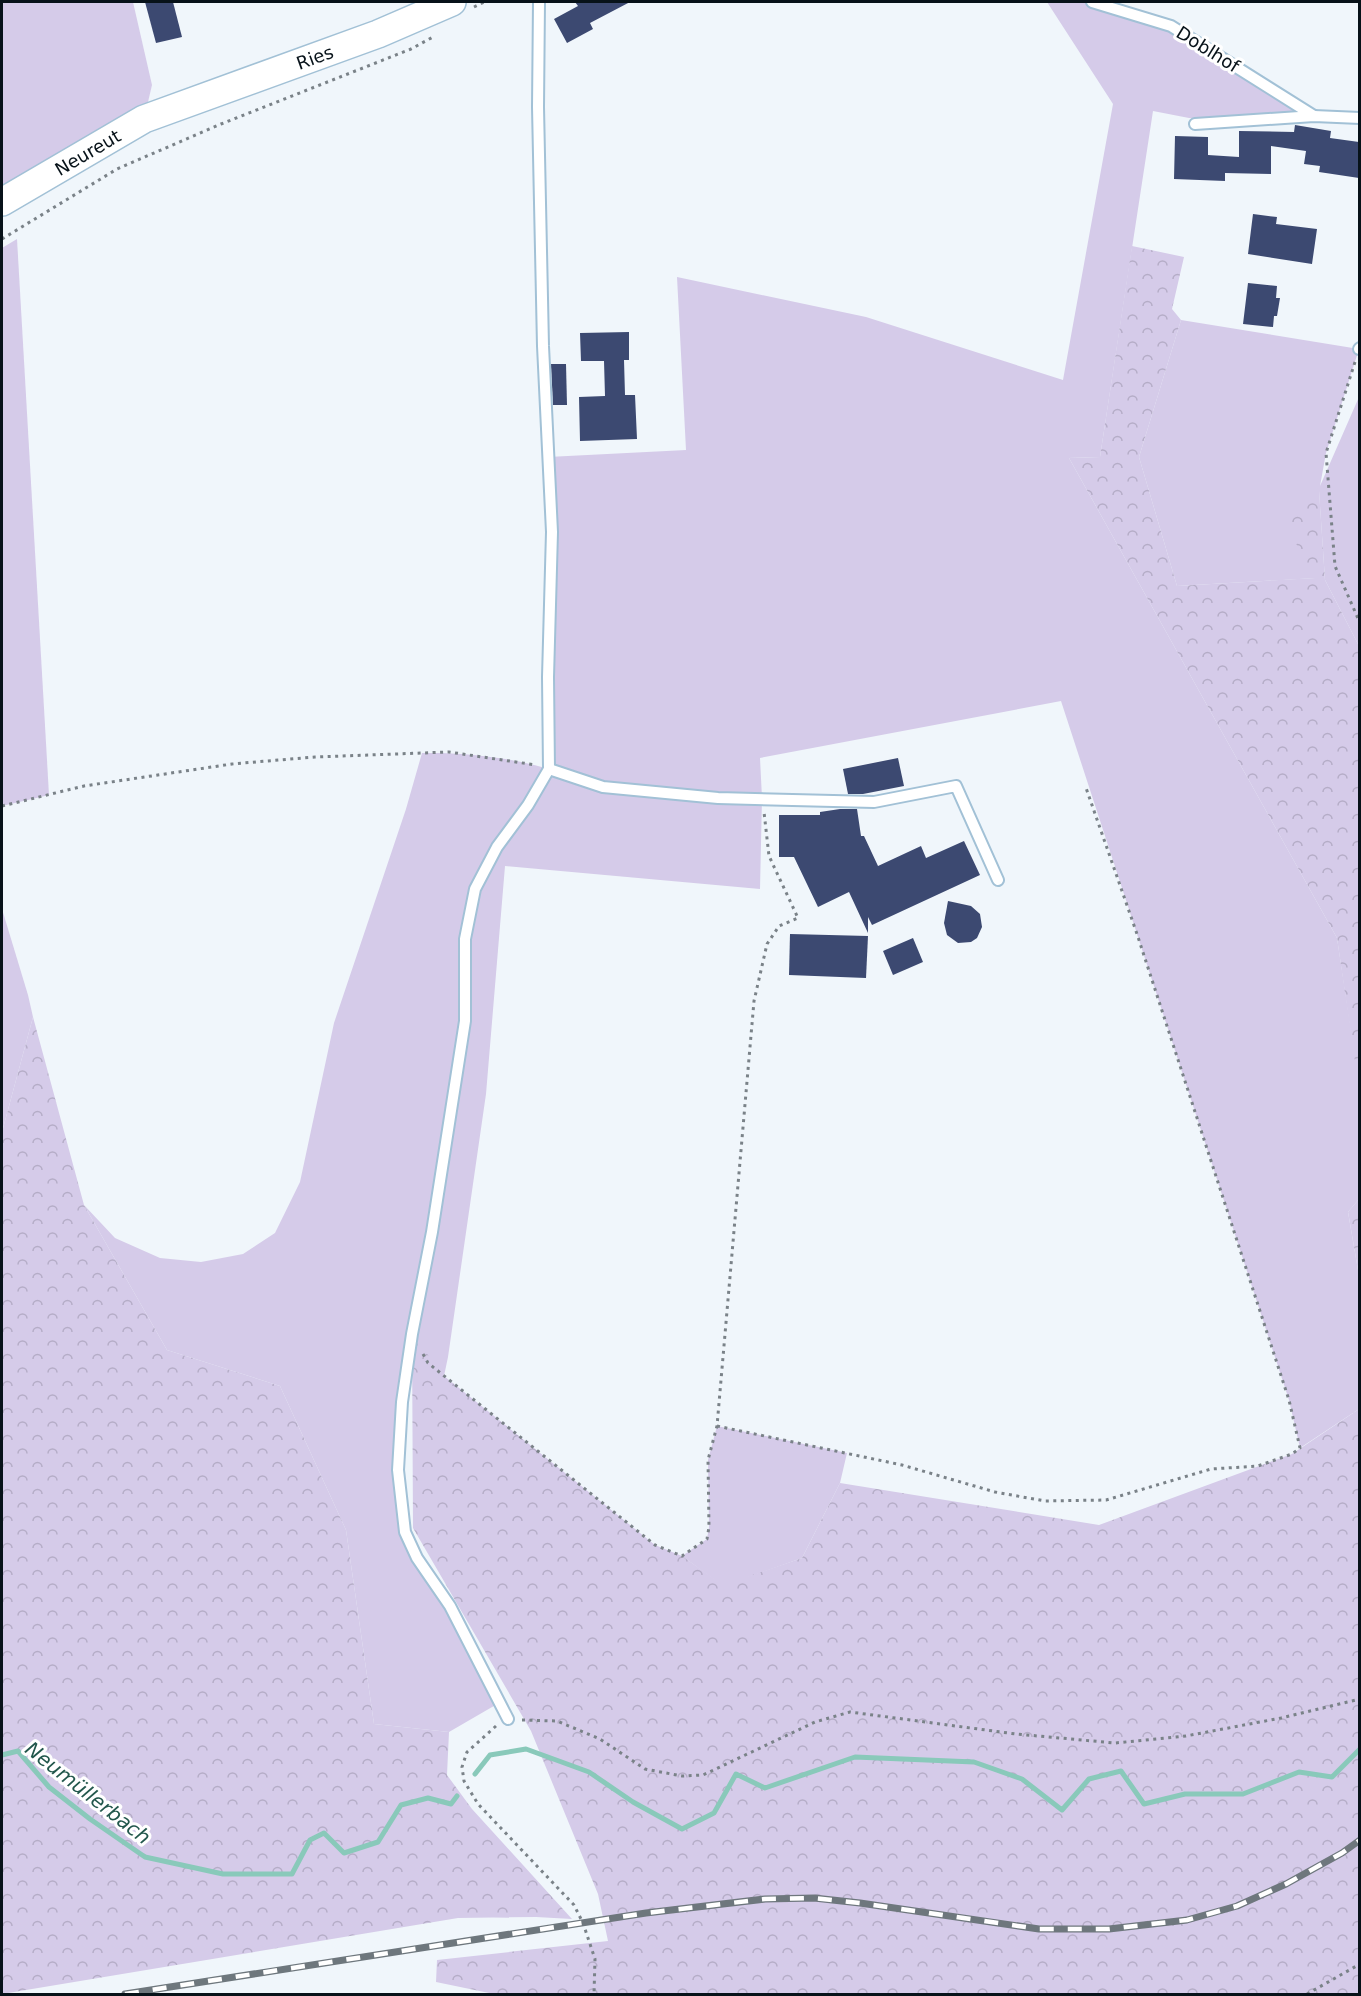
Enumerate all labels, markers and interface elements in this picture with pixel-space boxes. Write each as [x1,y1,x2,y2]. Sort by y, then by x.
street label: Doblhof [1173,22,1244,77]
street label: Ries [293,41,336,73]
street label: Neureut [51,125,124,179]
water label: Neumüllerbach [21,1737,155,1849]

